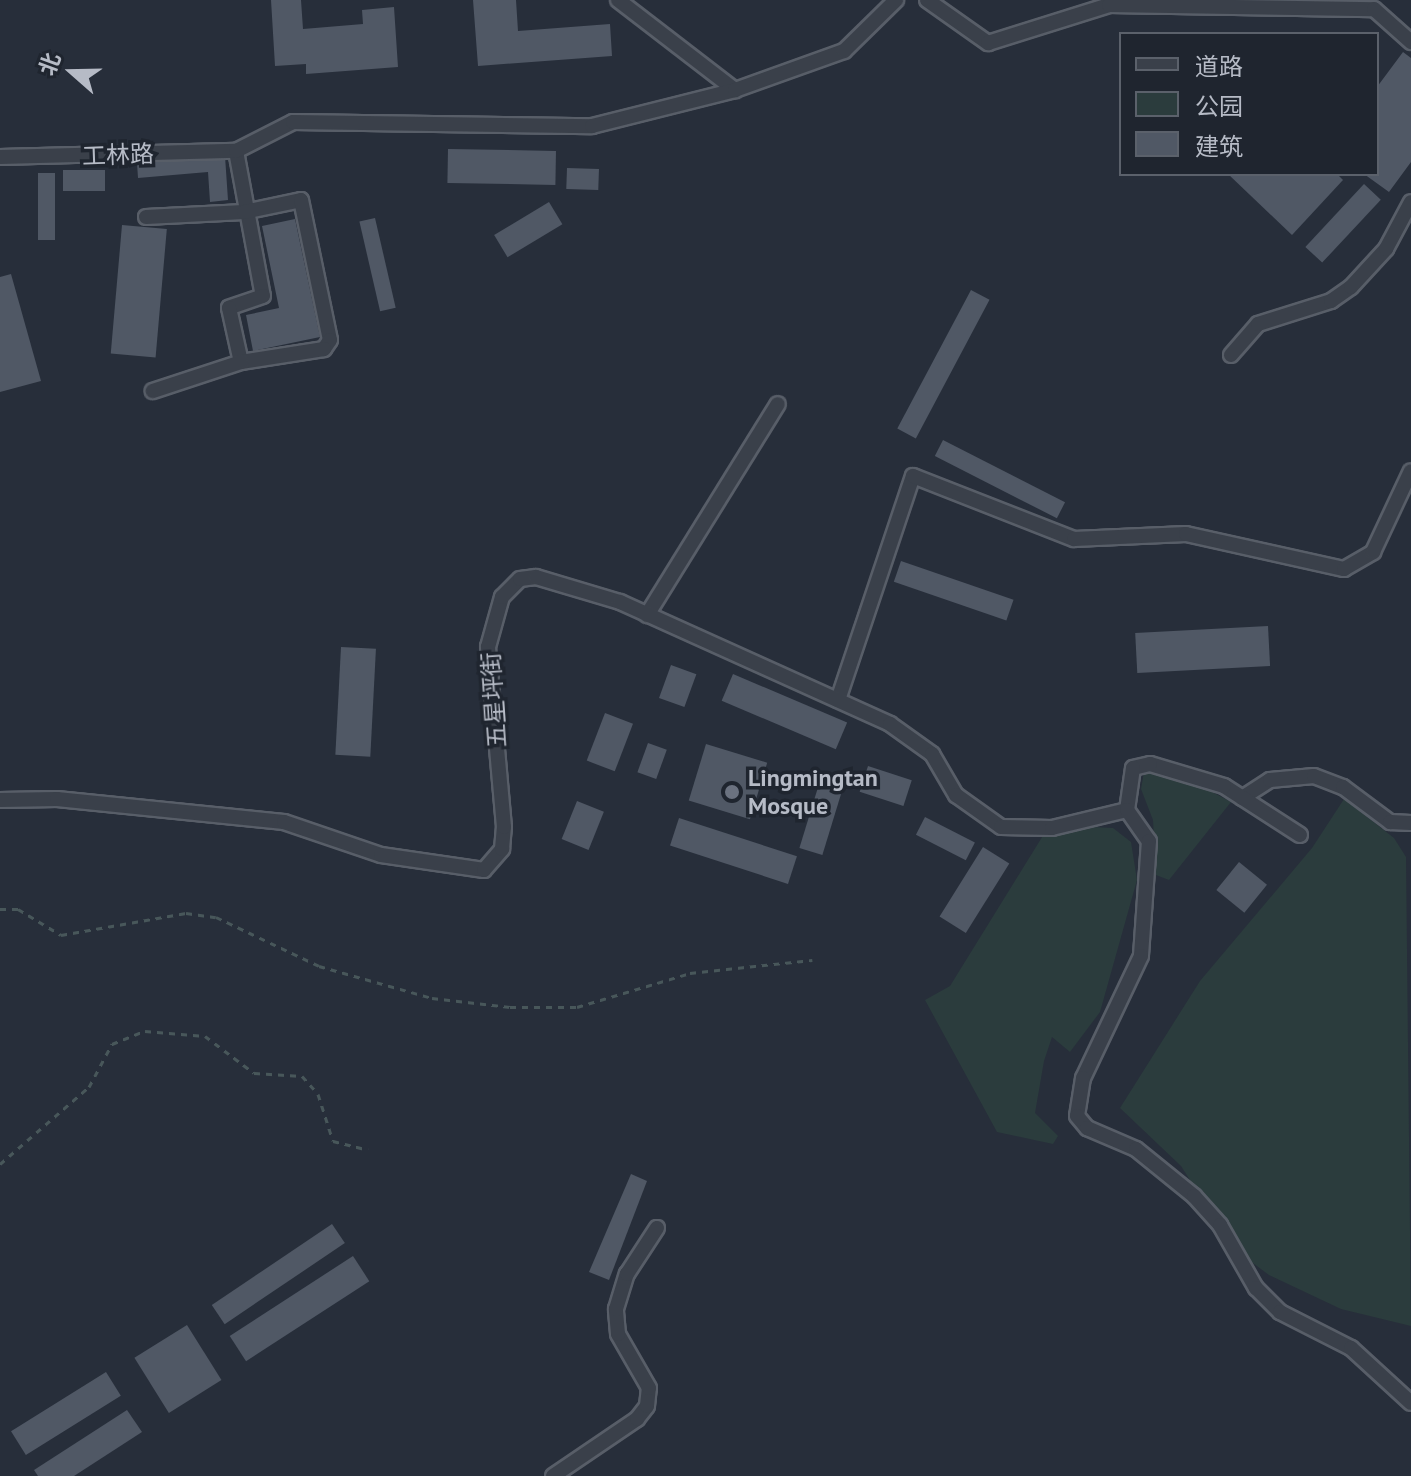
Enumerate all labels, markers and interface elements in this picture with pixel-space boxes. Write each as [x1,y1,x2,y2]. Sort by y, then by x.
north arrow [32,32,112,112]
legend [1119,32,1379,176]
text: 北 [33,49,66,79]
text: 道路 [1195,51,1243,82]
text: 公园 [1195,91,1243,122]
text: 建筑 [1195,131,1243,162]
street label: 工林路 [82,139,154,171]
street label: 五星坪街 [476,651,512,749]
place label: Lingmingtan Mosque [748,764,878,820]
marker: Lingmingtan Mosque [723,783,741,801]

